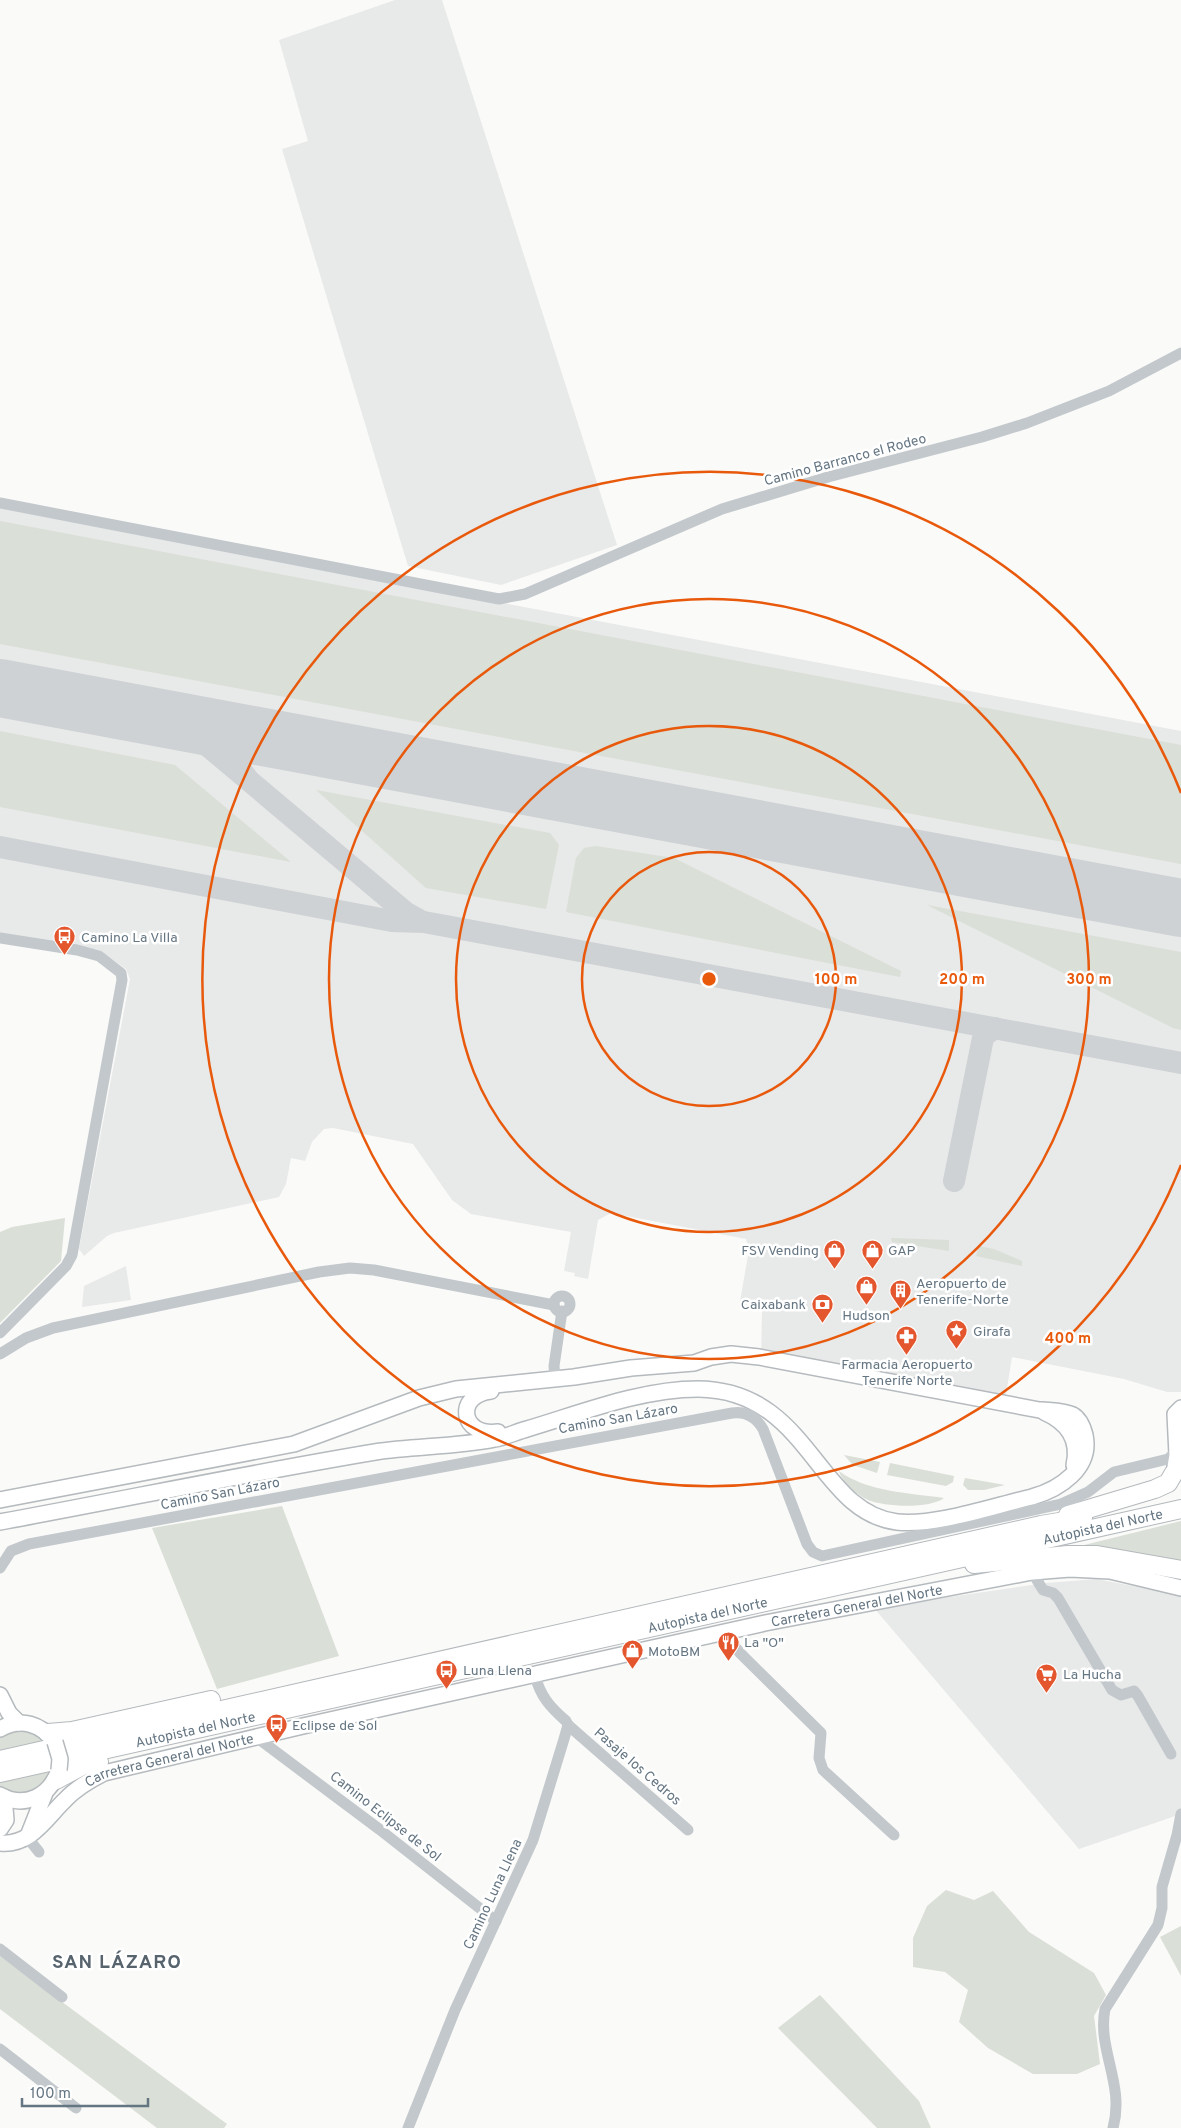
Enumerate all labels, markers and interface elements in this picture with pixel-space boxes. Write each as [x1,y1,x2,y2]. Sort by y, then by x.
street label: Camino Barranco el Rodeo [762,431,929,490]
bus stop icon: Camino La Villa [53,925,77,956]
place label: Camino La Villa [81,930,178,947]
centre of rings [700,970,718,988]
text: 100 m [815,971,857,990]
text: 200 m [939,971,985,990]
text: 300 m [1066,971,1112,990]
shop icon: FSV Vending [823,1238,847,1269]
shop icon: GAP [860,1238,884,1269]
place label: FSV Vending [741,1243,819,1260]
place label: GAP [888,1243,916,1260]
shop icon: Hudson [854,1275,878,1306]
place label: Aeropuerto de Tenerife-Norte [916,1276,1009,1309]
building icon: Aeropuerto de Tenerife-Norte [888,1279,912,1310]
bank icon: Caixabank [810,1292,834,1323]
place label: Caixabank [741,1297,806,1314]
place label: Hudson [842,1308,890,1325]
place icon: Girafa [945,1319,969,1350]
pharmacy icon: Farmacia Aeropuerto Tenerife Norte [895,1324,919,1355]
place label: Girafa [973,1324,1011,1341]
text: 400 m [1045,1330,1091,1349]
place label: Farmacia Aeropuerto Tenerife Norte [841,1357,973,1390]
street label: Camino San Lázaro [557,1401,680,1438]
street label: Camino San Lázaro [159,1475,281,1514]
street label: Autopista del Norte [1042,1506,1165,1550]
street label: Carretera General del Norte [770,1582,944,1632]
street label: Autopista del Norte [646,1595,769,1638]
restaurant icon: La "O" [716,1630,740,1661]
place label: La "O" [744,1635,784,1652]
shop icon: MotoBM [620,1639,644,1670]
place label: MotoBM [648,1644,700,1661]
bus stop icon: Luna Llena [435,1658,459,1689]
supermarket icon: La Hucha [1035,1662,1059,1693]
place label: Luna Llena [463,1663,532,1680]
place label: La Hucha [1063,1667,1121,1684]
street label: Autopista del Norte [134,1709,257,1752]
bus stop icon: Eclipse de Sol [264,1713,288,1744]
place label: Eclipse de Sol [292,1718,377,1735]
street label: Pasaje los Cedros [590,1725,684,1810]
street label: Carretera General del Norte [82,1731,255,1792]
street label: Camino Eclipse de Sol [326,1768,444,1866]
street label: Camino Luna Llena [460,1837,526,1953]
district label: SAN LÁZARO [52,1950,182,1975]
scale bar [22,2076,149,2108]
text: 100 m [30,2085,71,2104]

